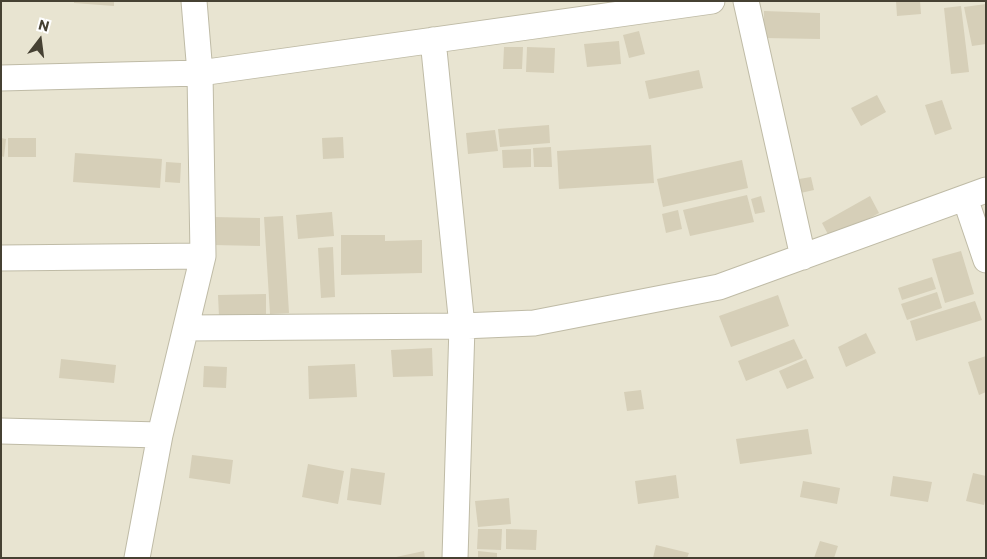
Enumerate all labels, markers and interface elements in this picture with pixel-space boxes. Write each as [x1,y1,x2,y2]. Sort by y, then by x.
north arrow [15,15,65,65]
text: N [37,15,51,35]

